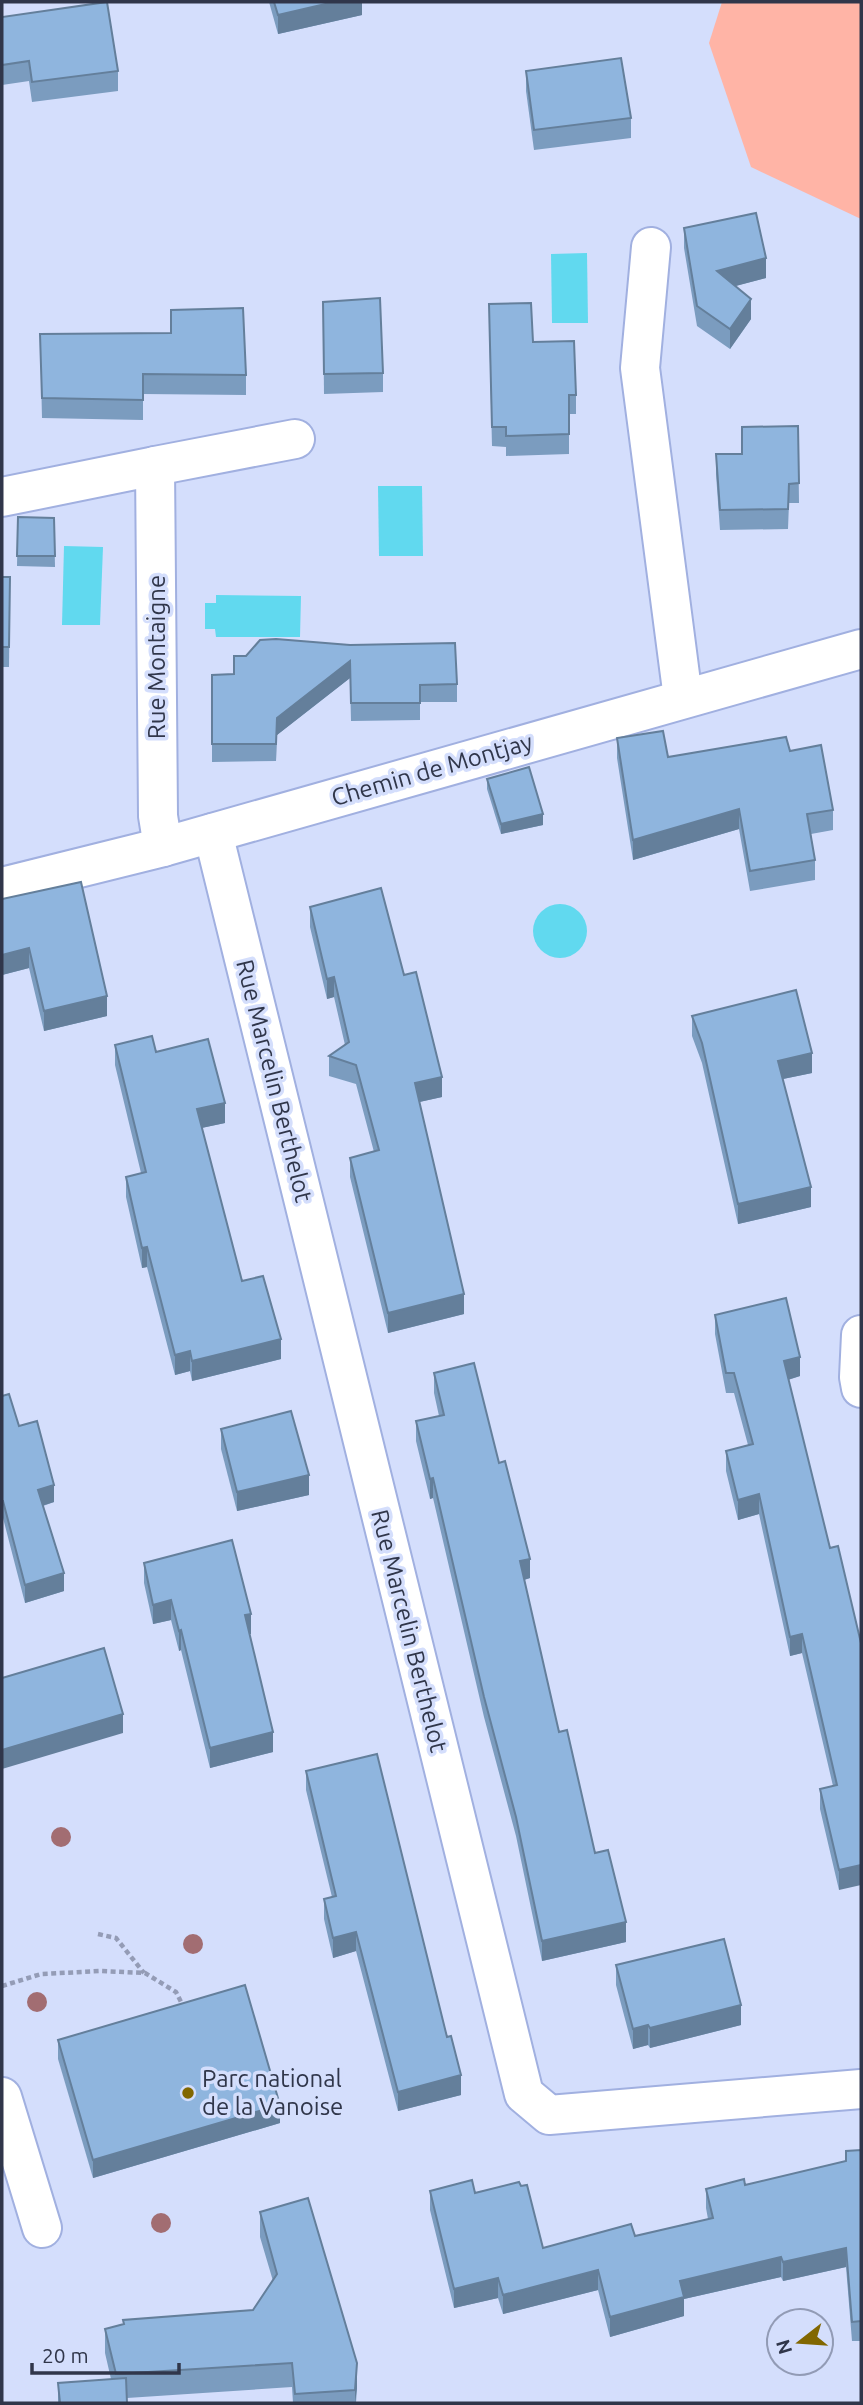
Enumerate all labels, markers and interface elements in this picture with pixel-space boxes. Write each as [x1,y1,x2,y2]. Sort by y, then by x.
street label: Rue Montaigne [143,575,170,739]
street label: Chemin de Montjay [328,728,536,811]
street label: Rue Marcelin Berthelot [231,957,318,1206]
street label: Rue Marcelin Berthelot [366,1507,453,1756]
place label: Parc national de la Vanoise [202,2065,343,2120]
marker: Parc national de la Vanoise [180,2085,196,2101]
north arrow [765,2307,835,2377]
scale bar [32,2332,178,2376]
text: N [771,2337,796,2357]
text: 20 m [42,2343,89,2367]

